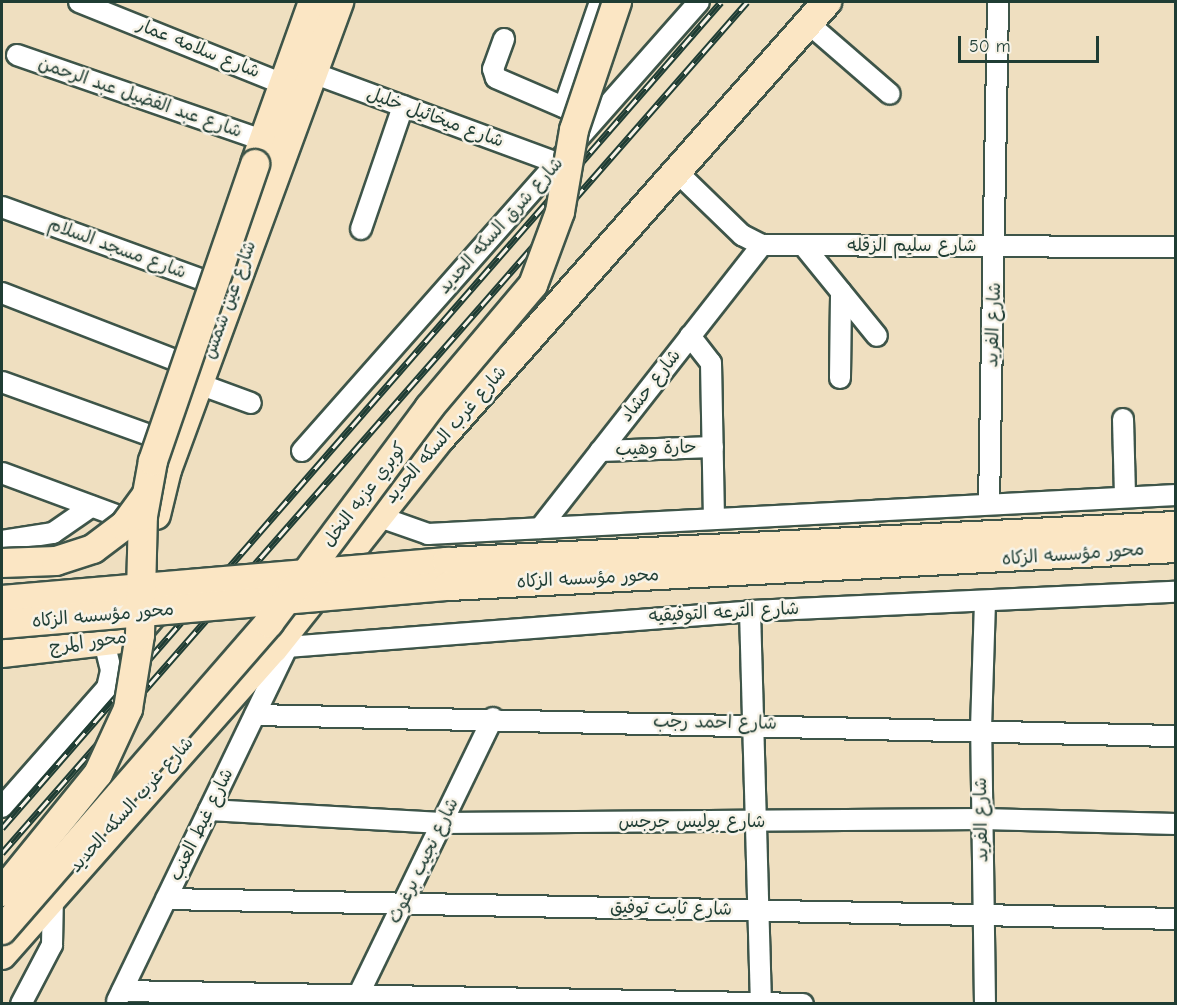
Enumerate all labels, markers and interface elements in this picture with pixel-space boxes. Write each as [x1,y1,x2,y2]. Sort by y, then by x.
street label: شارع سلامه عمار [133,15,263,83]
scale bar [961,24,1102,62]
text: 50 m [969,36,1011,57]
street label: شارع عبد الفضيل عبد الرحمن [35,53,245,143]
street label: شارع ميخائيل خليل [364,83,506,153]
street label: شارع شرق السكه الحديد [434,153,568,299]
street label: شارع مسجد السلام [45,214,189,284]
street label: شارع سليم الزقله [847,235,977,257]
street label: شارع عين شمس [199,238,261,362]
street label: شارع الفريد [982,282,1006,368]
street label: شارع حشاد [616,346,686,426]
street label: شارع غرب السكه الحديد [380,362,512,508]
street label: حارة وهيب [615,437,697,461]
street label: كوبري عزبه النخل [318,438,412,552]
street label: محور مؤسسه الزكاه [1001,539,1145,571]
street label: محور مؤسسه الزكاه [516,564,660,594]
street label: شارع الترعه التوفيقيه [648,598,800,628]
street label: محور مؤسسه الزكاه [31,599,175,633]
street label: محور المرج [48,627,128,659]
street label: شارع احمد رجب [653,711,777,735]
street label: شارع غرب السكه الحديد [65,733,199,877]
street label: شارع غيط العنب [165,765,239,885]
street label: شارع الفريد [970,777,994,863]
street label: شارع نجيب برغوث [384,795,464,927]
street label: شارع بوليس جرجس [618,811,766,833]
street label: شارع ثابت توفيق [610,897,732,921]

